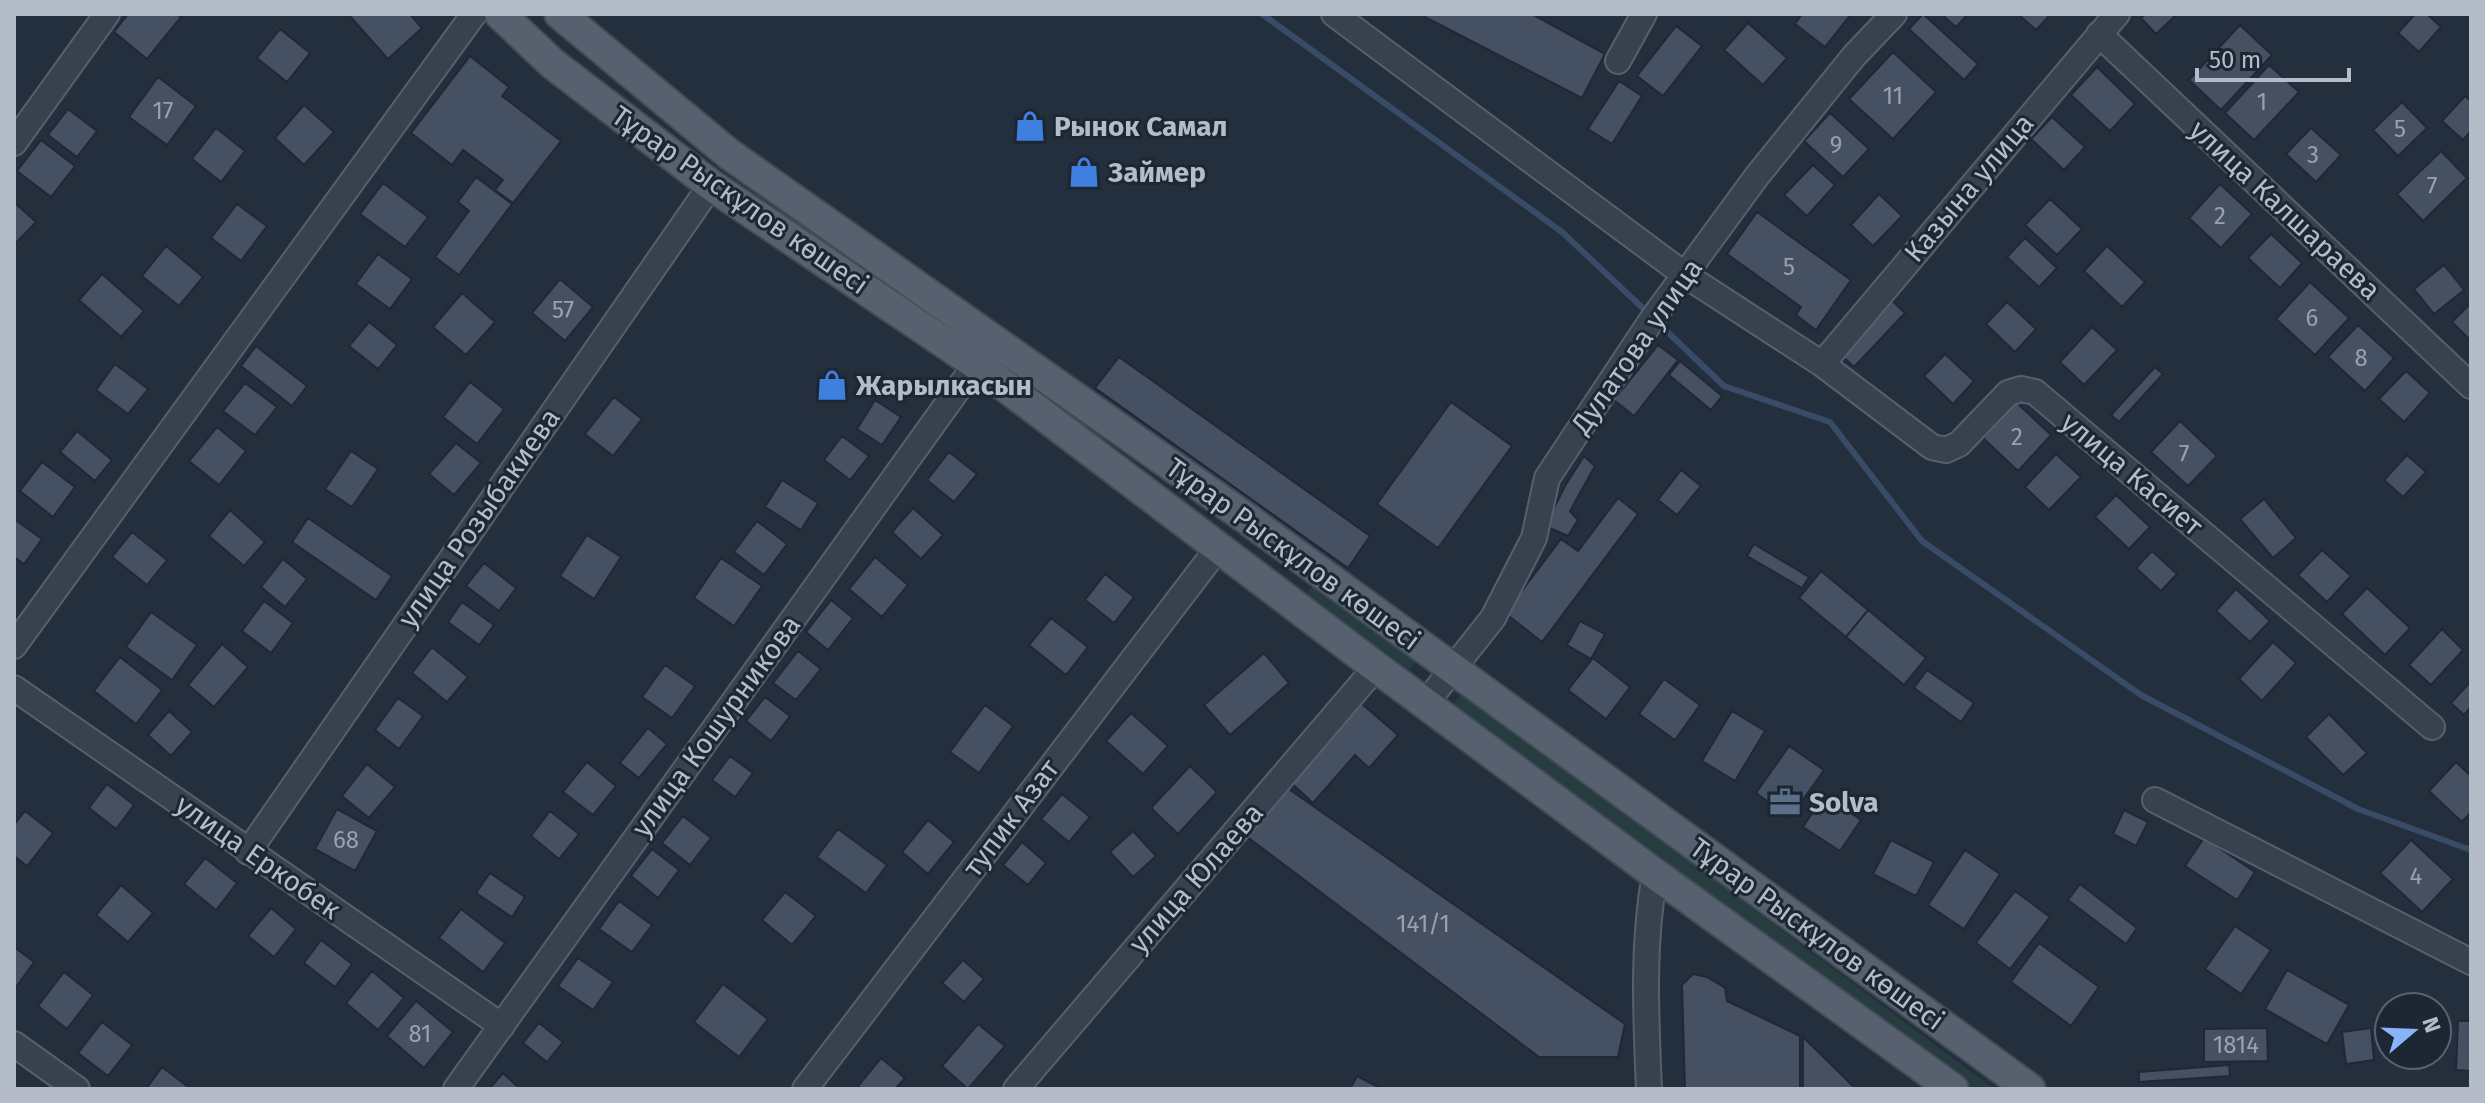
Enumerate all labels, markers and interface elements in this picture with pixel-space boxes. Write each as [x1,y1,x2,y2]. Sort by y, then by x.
scale bar [2197,32,2349,82]
text: 50 m [2209,46,2261,74]
house number: 11 [1883,82,1903,110]
house number: 1 [2257,88,2267,116]
house number: 17 [152,97,174,125]
street label: Тұрар Рыскұлов көшесі [605,99,875,301]
street label: Казына улица [1897,107,2041,269]
shop icon: Рынок Самал [1013,109,1047,143]
place label: Рынок Самал [1054,110,1228,143]
street label: улица Калшараева [2183,113,2387,307]
house number: 5 [2394,115,2406,143]
house number: 9 [1830,131,1842,159]
house number: 3 [2307,141,2319,169]
shop icon: Займер [1067,155,1101,189]
place label: Займер [1107,156,1206,189]
house number: 7 [2427,172,2437,200]
house number: 2 [2214,202,2226,230]
street label: Дулатова улица [1564,252,1710,441]
house number: 5 [1783,253,1795,281]
house number: 57 [552,296,574,324]
house number: 6 [2306,304,2318,332]
house number: 8 [2354,344,2368,372]
shop icon: Жарылкасын [815,368,849,402]
place label: Жарылкасын [855,369,1032,402]
street label: улица Розыбакиева [391,402,567,634]
street label: улица Касиет [2055,405,2210,543]
house number: 2 [2011,423,2023,451]
house number: 7 [2179,440,2189,468]
street label: Тұрар Рыскұлов көшесі [1160,451,1426,657]
street label: улица Кошурникова [625,609,807,843]
street label: тупик Азат [956,752,1066,883]
office icon: Solva [1768,785,1802,819]
place label: Solva [1809,786,1879,819]
street label: улица Еркобек [169,788,347,926]
street label: улица Юлаева [1122,796,1270,960]
house number: 68 [333,826,359,854]
street label: Тұрар Рыскұлов көшесі [1684,831,1950,1037]
house number: 4 [2410,862,2423,890]
house number: 141/1 [1396,910,1450,938]
north arrow [2373,991,2453,1071]
text: N [2416,1013,2447,1036]
house number: 81 [409,1020,431,1048]
house number: 1814 [2213,1031,2259,1059]

